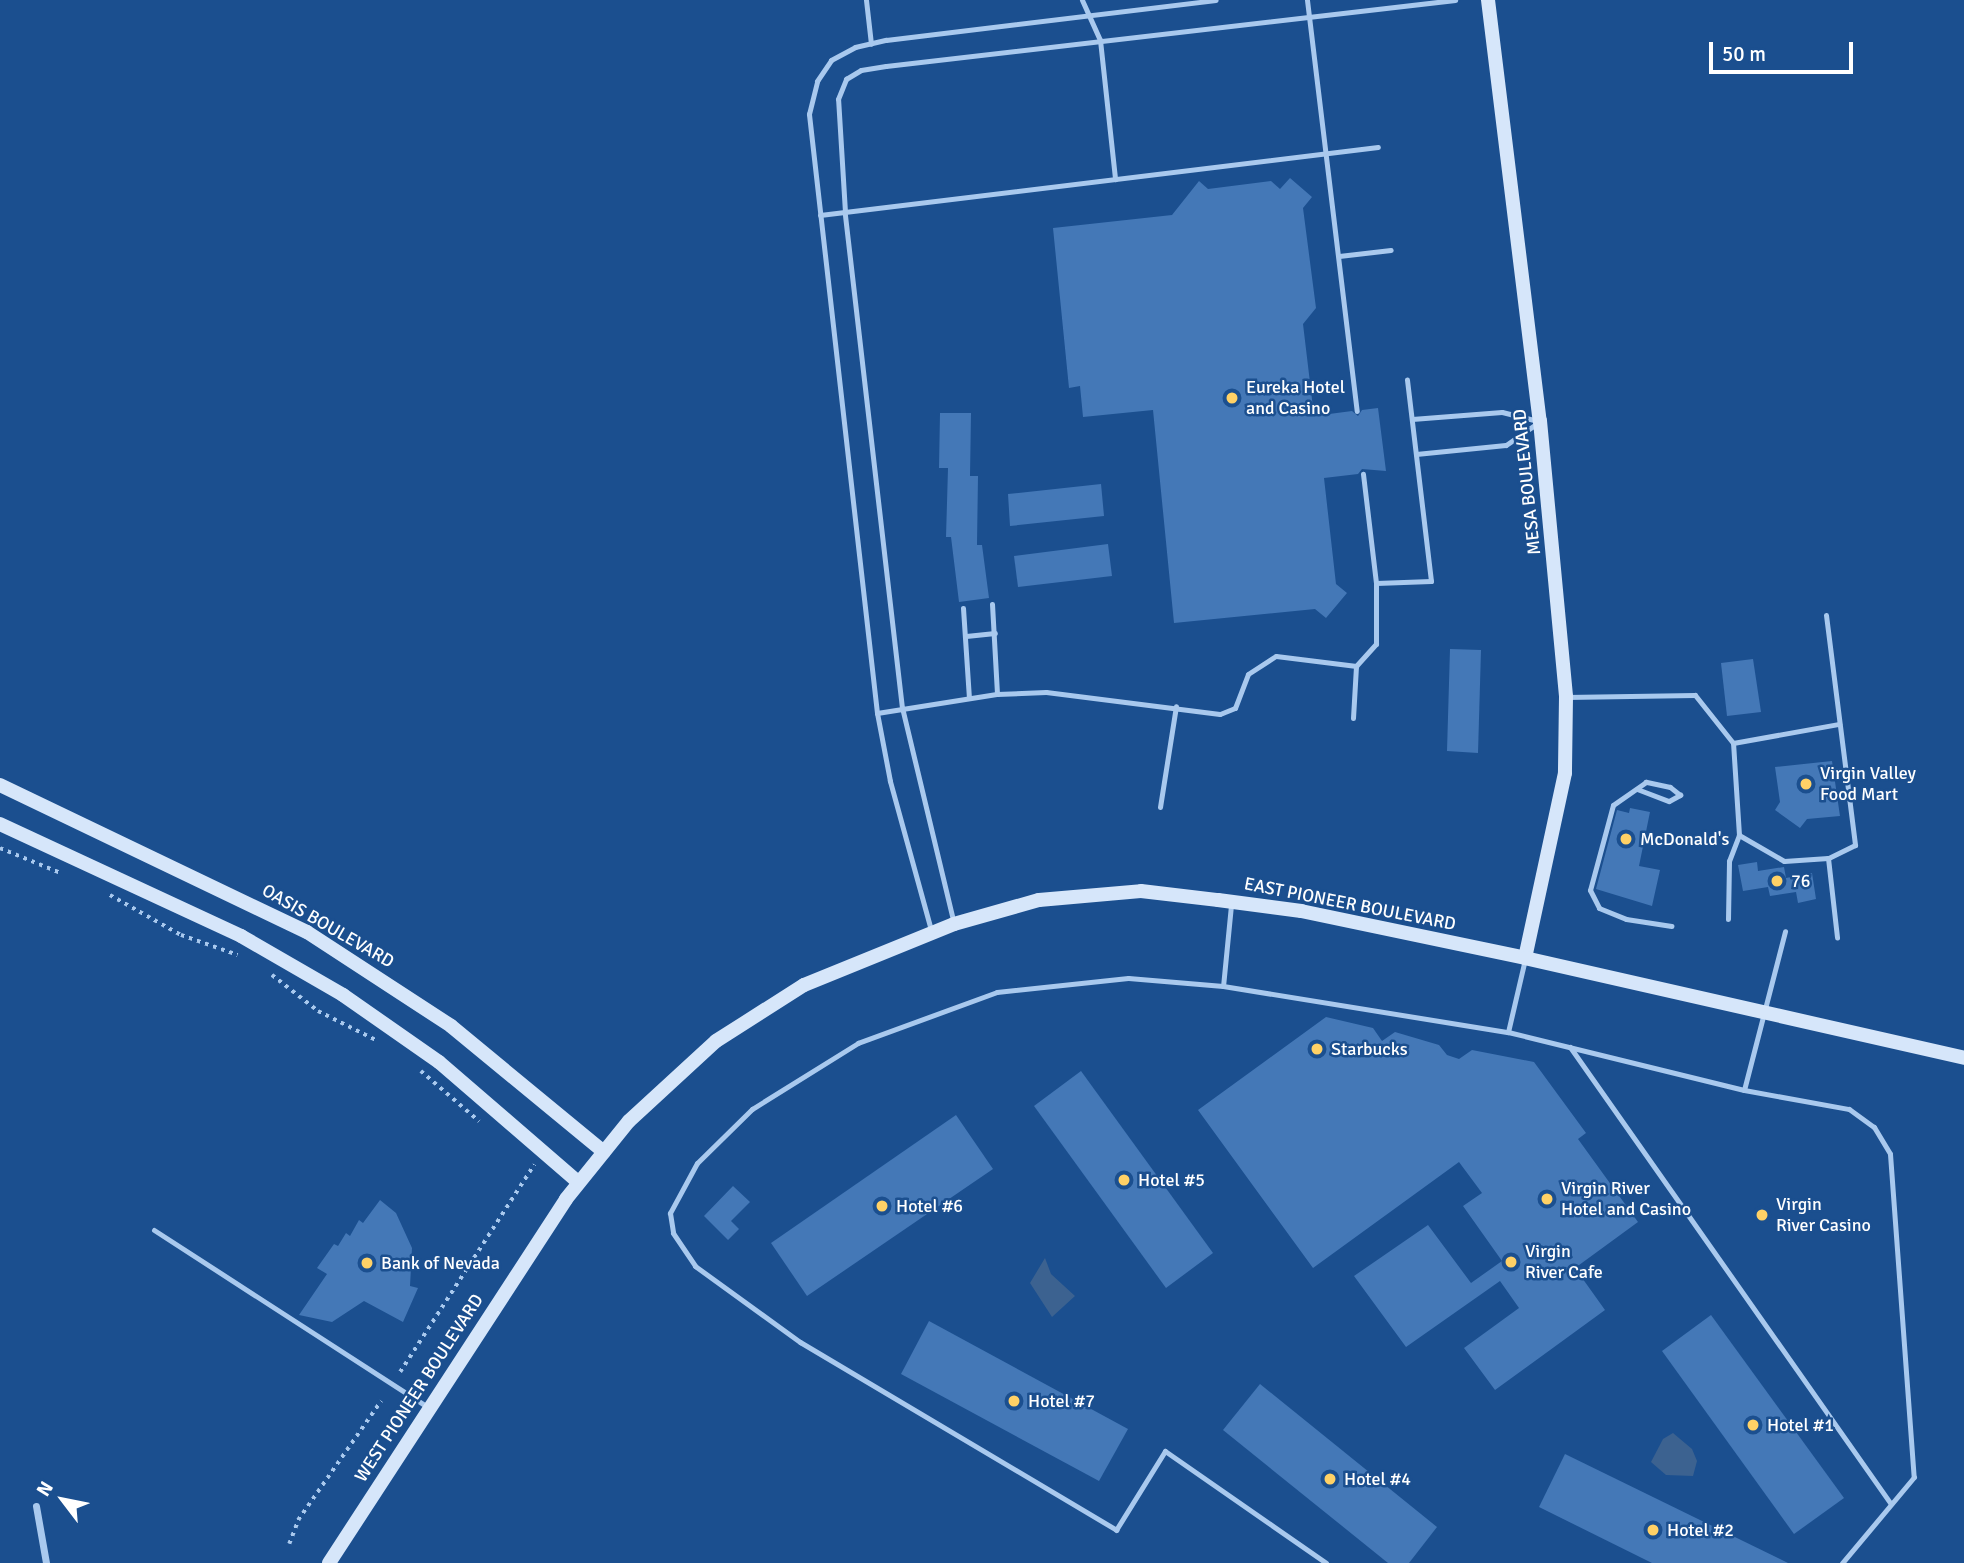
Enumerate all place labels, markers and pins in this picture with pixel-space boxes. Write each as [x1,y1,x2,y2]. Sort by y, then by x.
place label: Eureka Hotel and Casino [1246,377,1345,420]
marker: Eureka Hotel and Casino [1224,390,1240,406]
place label: Virgin Valley Food Mart [1820,763,1916,806]
marker: Virgin Valley Food Mart [1798,776,1814,792]
place label: McDonald's [1640,828,1729,850]
marker: McDonald's [1618,831,1634,847]
place label: 76 [1791,870,1810,892]
marker: 76 [1769,873,1785,889]
place label: Starbucks [1331,1038,1408,1060]
marker: Starbucks [1309,1041,1325,1057]
place label: Hotel #5 [1138,1169,1205,1191]
marker: Hotel #5 [1116,1172,1132,1188]
place label: Virgin River Hotel and Casino [1561,1178,1691,1220]
marker: Virgin River Hotel and Casino [1539,1191,1555,1207]
place label: Virgin River Casino [1776,1194,1871,1236]
place label: Hotel #6 [896,1195,963,1217]
marker: Hotel #6 [874,1198,890,1214]
marker: Virgin River Casino [1754,1207,1770,1223]
place label: Virgin River Cafe [1525,1241,1603,1284]
place label: Bank of Nevada [381,1252,500,1274]
marker: Virgin River Cafe [1503,1254,1519,1270]
marker: Bank of Nevada [359,1255,375,1271]
place label: Hotel #7 [1028,1390,1095,1412]
marker: Hotel #7 [1006,1393,1022,1409]
place label: Hotel #1 [1767,1414,1834,1436]
marker: Hotel #1 [1745,1417,1761,1433]
place label: Hotel #4 [1344,1468,1411,1490]
marker: Hotel #4 [1322,1471,1338,1487]
place label: Hotel #2 [1667,1519,1734,1541]
marker: Hotel #2 [1645,1522,1661,1538]

